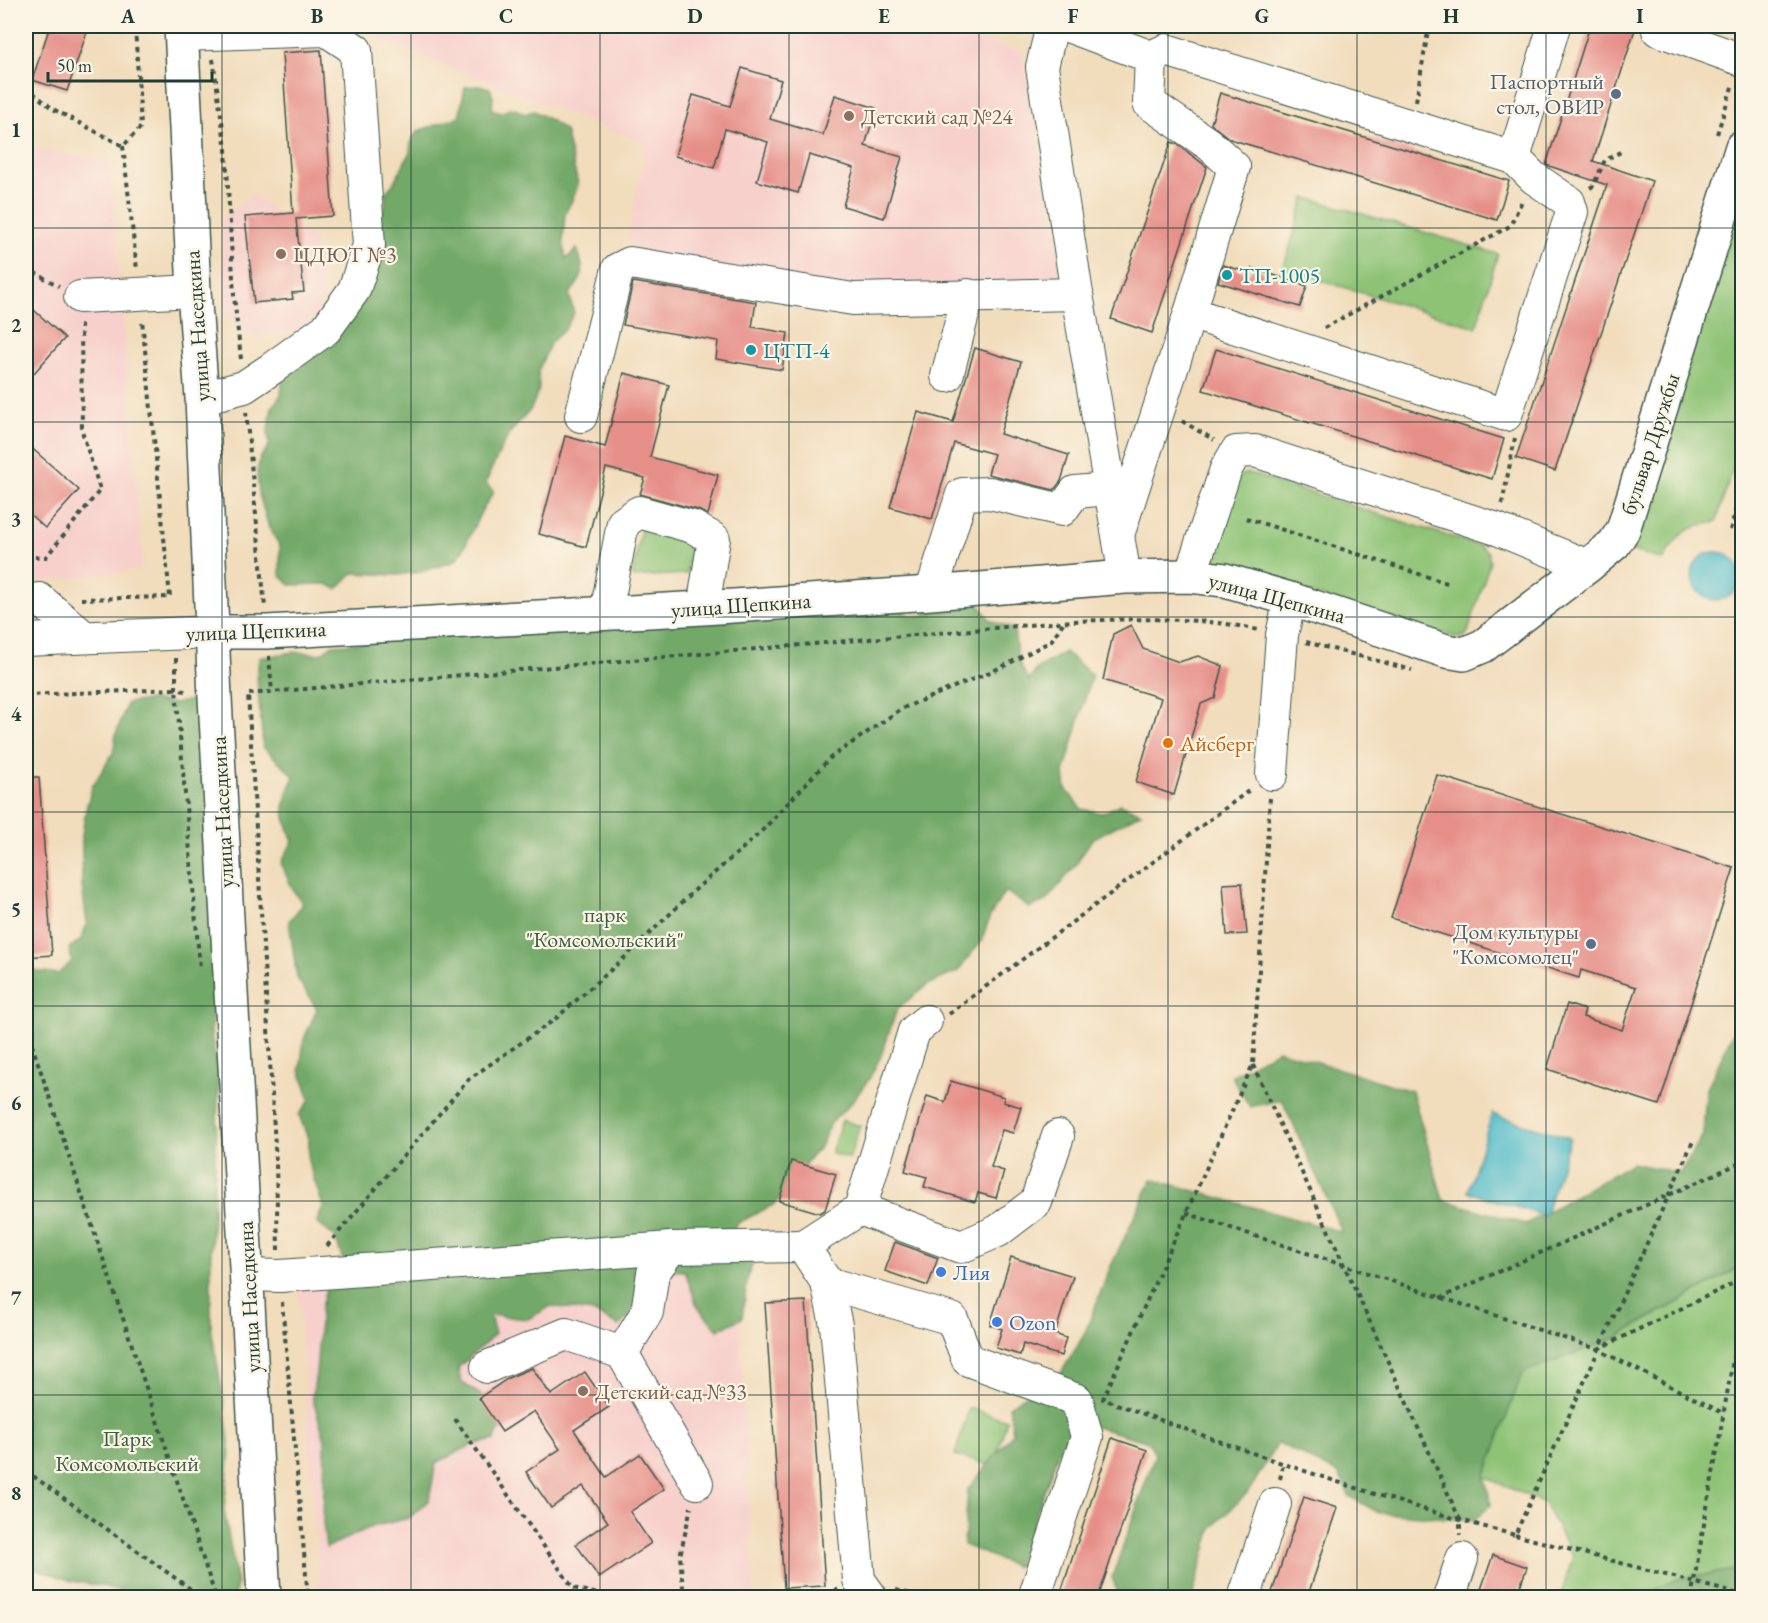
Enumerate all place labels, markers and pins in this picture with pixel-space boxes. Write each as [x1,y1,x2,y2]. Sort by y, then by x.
place label: Паспортный стол, ОВИР [1489,67,1604,121]
marker: Паспортный стол, ОВИР [1609,87,1623,101]
place label: Детский сад №24 [861,102,1013,131]
marker: Детский сад №24 [842,109,856,123]
place label: ЦДЮТ №3 [293,240,397,269]
marker: ЦДЮТ №3 [274,247,288,261]
place label: ТП-1005 [1239,261,1320,290]
marker: ТП-1005 [1220,268,1234,282]
place label: ЦТП-4 [763,336,830,365]
marker: ЦТП-4 [744,343,758,357]
place label: Айсберг [1179,729,1254,758]
marker: Айсберг [1161,736,1175,750]
place label: Дом культуры "Комсомолец" [1452,917,1579,971]
marker: Дом культуры "Комсомолец" [1584,937,1598,951]
place label: Лия [953,1258,990,1287]
marker: Лия [934,1265,948,1279]
place label: Ozon [1009,1308,1057,1337]
marker: Ozon [990,1315,1004,1329]
place label: Детский сад №33 [595,1377,747,1406]
marker: Детский сад №33 [576,1384,590,1398]

